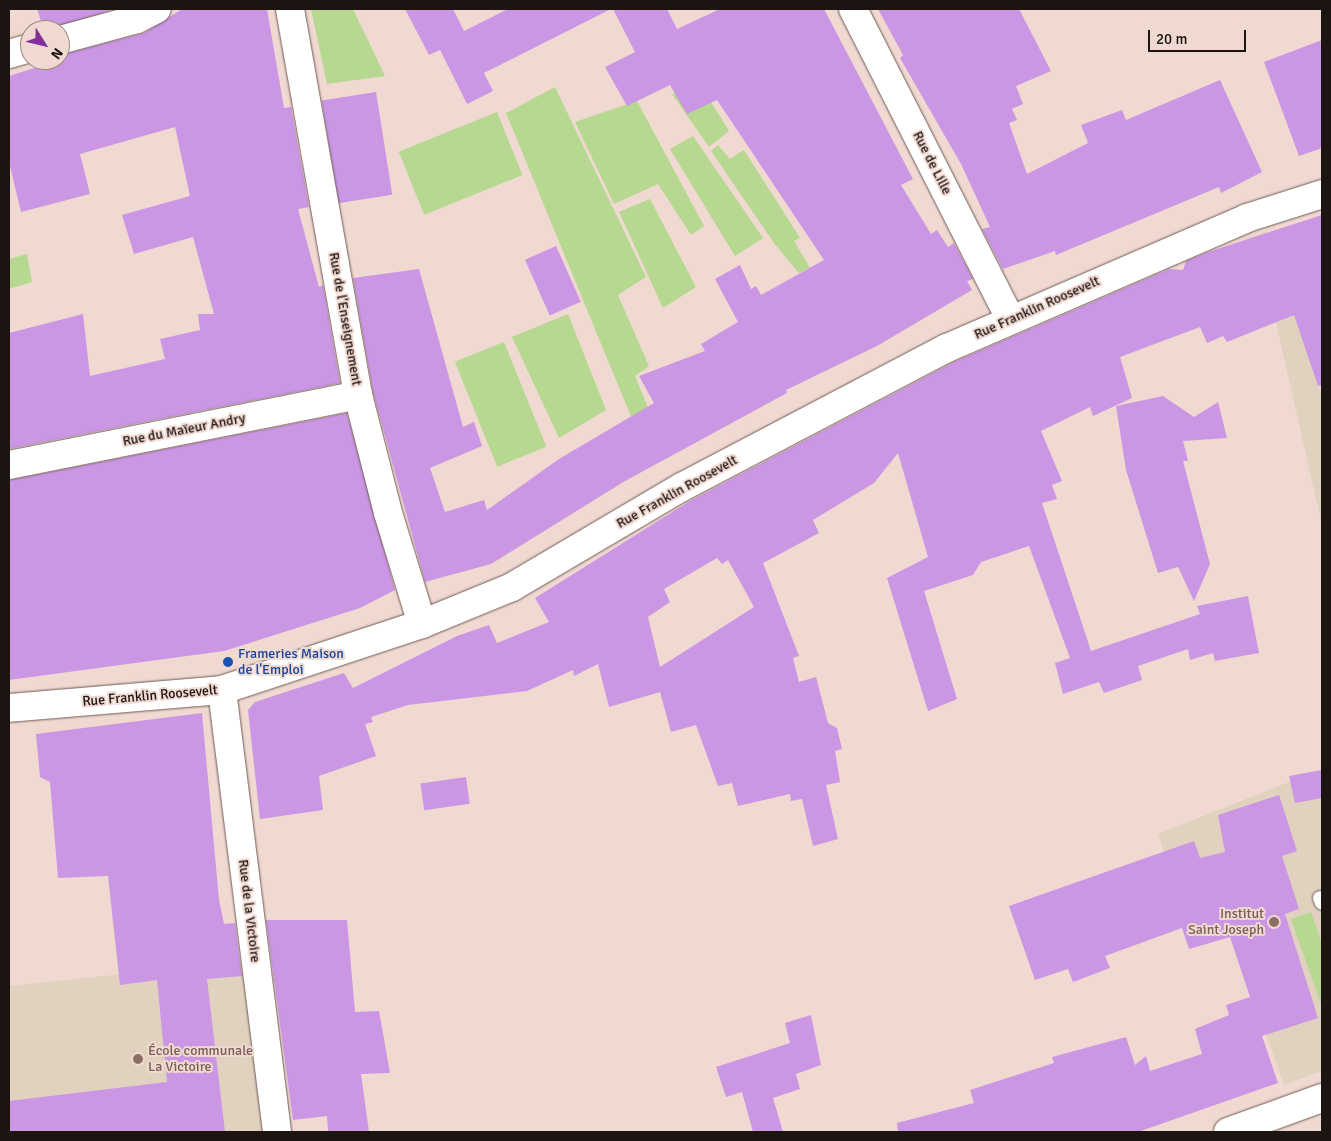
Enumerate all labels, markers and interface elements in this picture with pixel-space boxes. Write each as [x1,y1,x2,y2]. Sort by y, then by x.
north arrow [20,20,70,70]
scale bar [1151,20,1248,52]
text: 20 m [1156,30,1187,48]
text: N [47,45,66,62]
street label: Rue de Lille [909,128,955,198]
street label: Rue de l'Enseignement [325,251,365,387]
street label: Rue Franklin Roosevelt [972,273,1102,343]
street label: Rue du Maïeur Andry [121,410,247,450]
street label: Rue Franklin Roosevelt [614,452,740,532]
place label: Frameries Maison de l'Emploi [238,646,344,679]
marker: Frameries Maison de l'Emploi [222,656,234,668]
street label: Rue Franklin Roosevelt [82,682,218,710]
street label: Rue de la Victoire [234,858,264,964]
place label: Institut Saint Joseph [1188,906,1264,939]
marker: Institut Saint Joseph [1268,916,1280,928]
place label: École communale La Victoire [148,1043,253,1076]
marker: École communale La Victoire [132,1053,144,1065]

